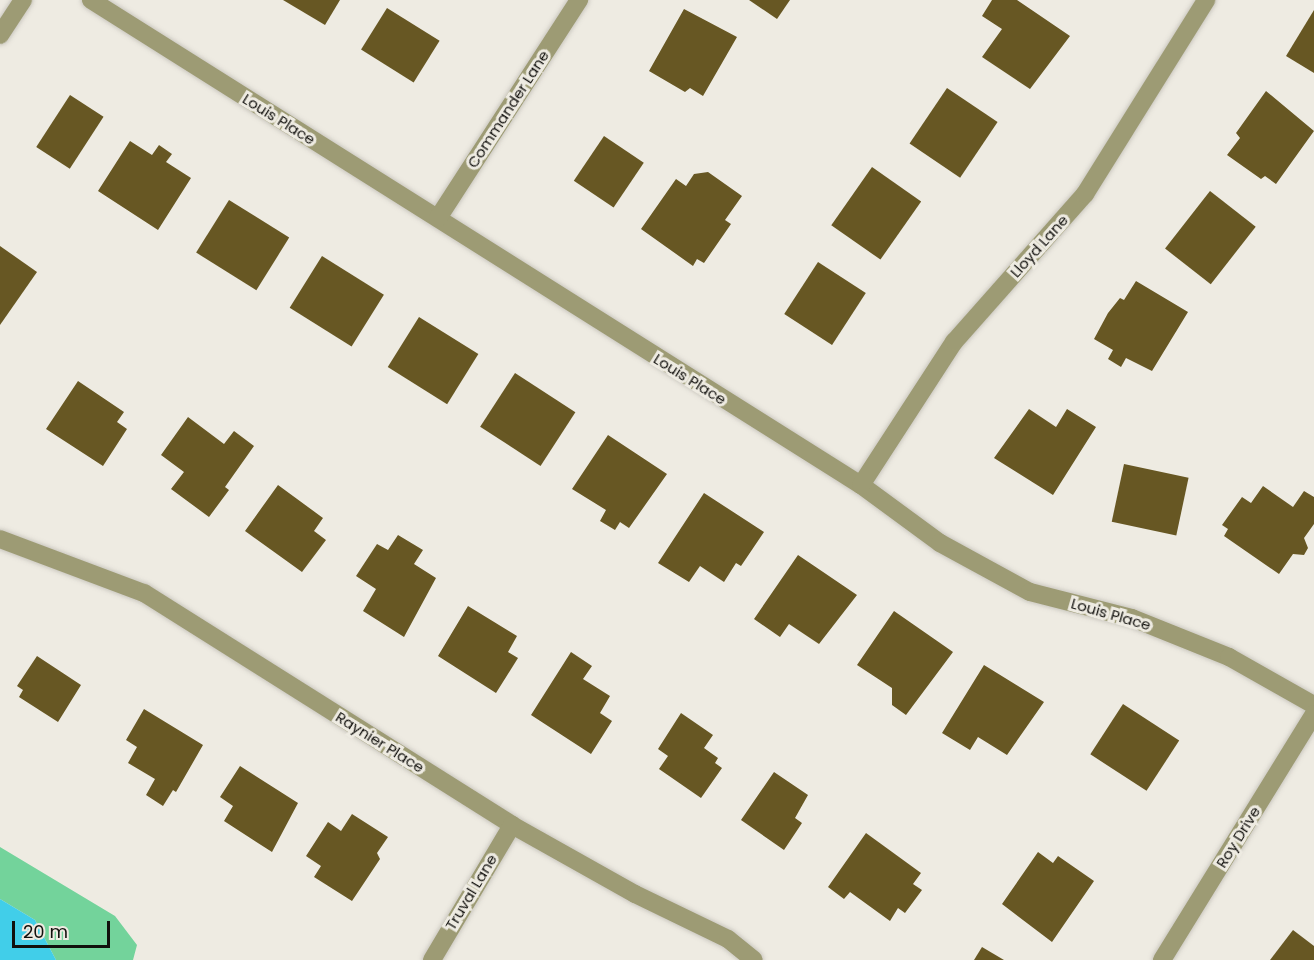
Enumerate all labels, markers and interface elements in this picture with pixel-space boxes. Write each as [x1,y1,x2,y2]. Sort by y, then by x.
street label: Commander Lane [463,47,553,171]
street label: Louis Place [239,90,319,148]
street label: Lloyd Lane [1006,211,1072,281]
street label: Louis Place [650,350,730,408]
street label: Louis Place [1069,594,1153,634]
street label: Raynier Place [332,708,428,776]
street label: Roy Drive [1212,803,1264,871]
street label: Truval Lane [441,851,501,933]
scale bar [15,909,112,947]
text: 20 m [23,919,68,944]

